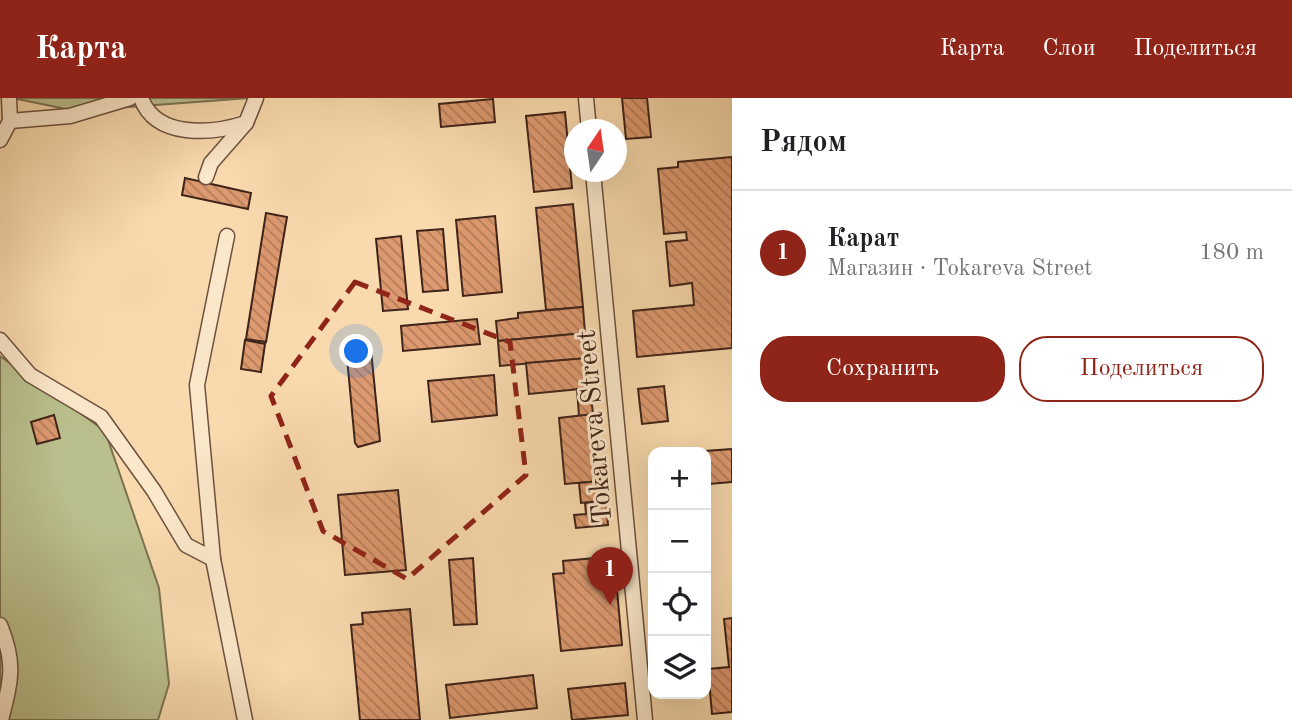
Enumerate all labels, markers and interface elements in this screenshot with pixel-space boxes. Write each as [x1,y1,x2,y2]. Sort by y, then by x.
text: Карта [35,33,127,66]
text: Карта [940,37,1005,61]
text: Слои [1043,37,1096,61]
text: Поделиться [1134,37,1257,61]
north arrow [564,119,627,182]
text: Рядом [760,128,847,158]
text: Карат [827,226,899,252]
text: 1 [776,241,790,264]
text: 180 m [1199,241,1264,264]
text: Магазин · Tokareva Street [827,257,1092,280]
street label: Tokareva Street [574,329,618,525]
your location [339,334,373,368]
button: Сохранить [760,336,1005,402]
button: Поделиться [1019,336,1264,402]
map controls [648,447,711,699]
button: + [648,447,711,510]
button: − [648,510,711,573]
pin: 1 [587,547,633,605]
button: locate [648,573,711,636]
button: layers [648,636,711,699]

